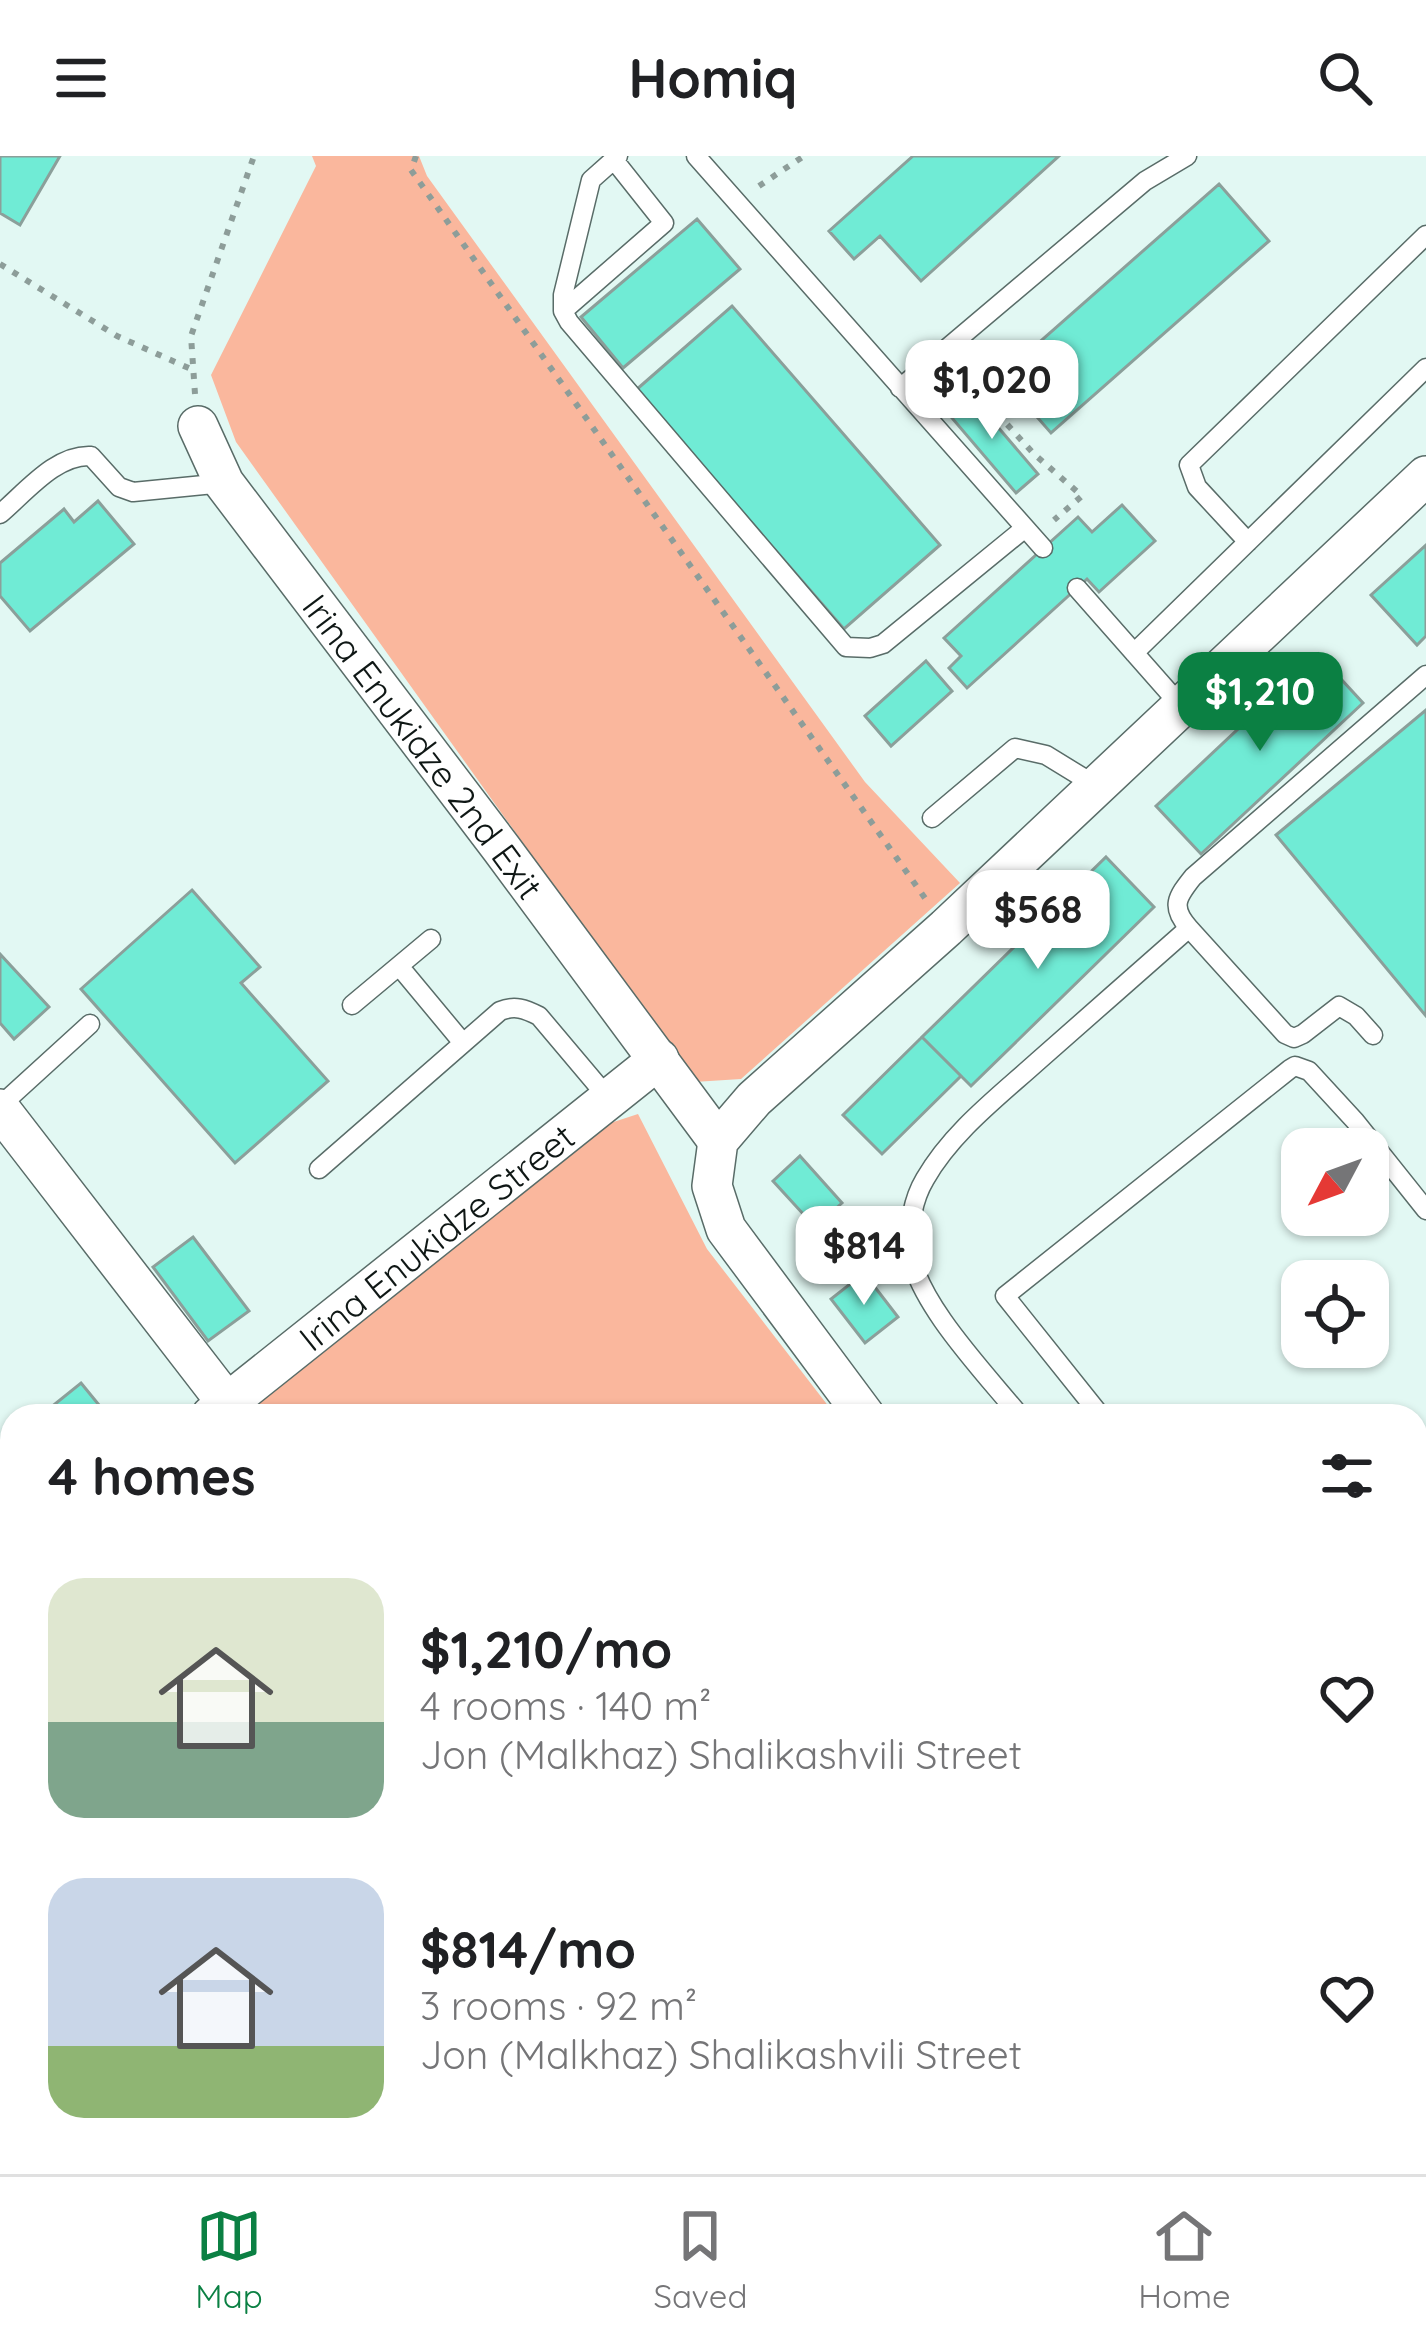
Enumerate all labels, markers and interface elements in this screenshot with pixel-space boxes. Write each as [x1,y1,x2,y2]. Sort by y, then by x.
text: Homiq [629,44,797,112]
icon: menu [48,45,114,111]
icon: search [1312,45,1378,111]
pin: $1,020 [894,340,1090,442]
text: $1,020 [932,354,1052,403]
street label: Irina Enukidze 2nd Exit [294,585,553,908]
pin: $1,210 [1162,652,1358,754]
text: $1,210 [1205,666,1315,715]
pin: $568 [967,870,1109,972]
text: $568 [994,884,1082,933]
street label: Irina Enukidze Street [290,1113,583,1360]
north arrow [1281,1128,1389,1236]
map controls [1281,1128,1389,1368]
pin: $814 [793,1206,935,1308]
text: $814 [823,1220,905,1269]
button: locate [1281,1260,1389,1368]
icon: filters [1314,1443,1380,1509]
text: 4 homes [48,1444,256,1508]
text: $1,210/mo [420,1617,672,1681]
icon: home [144,1626,288,1770]
icon: heart [1314,1665,1380,1731]
text: 4 rooms · 140 m² [420,1681,711,1730]
text: Jon (Malkhaz) Shalikashvili Street [420,1730,1022,1779]
text: $814/mo [420,1917,636,1981]
icon: home [144,1926,288,2070]
icon: heart [1314,1965,1380,2031]
text: 3 rooms · 92 m² [420,1981,697,2030]
text: Jon (Malkhaz) Shalikashvili Street [420,2030,1022,2079]
tab: Map [195,2203,263,2316]
tab: Saved [653,2203,747,2316]
tab: Home [1138,2203,1231,2316]

